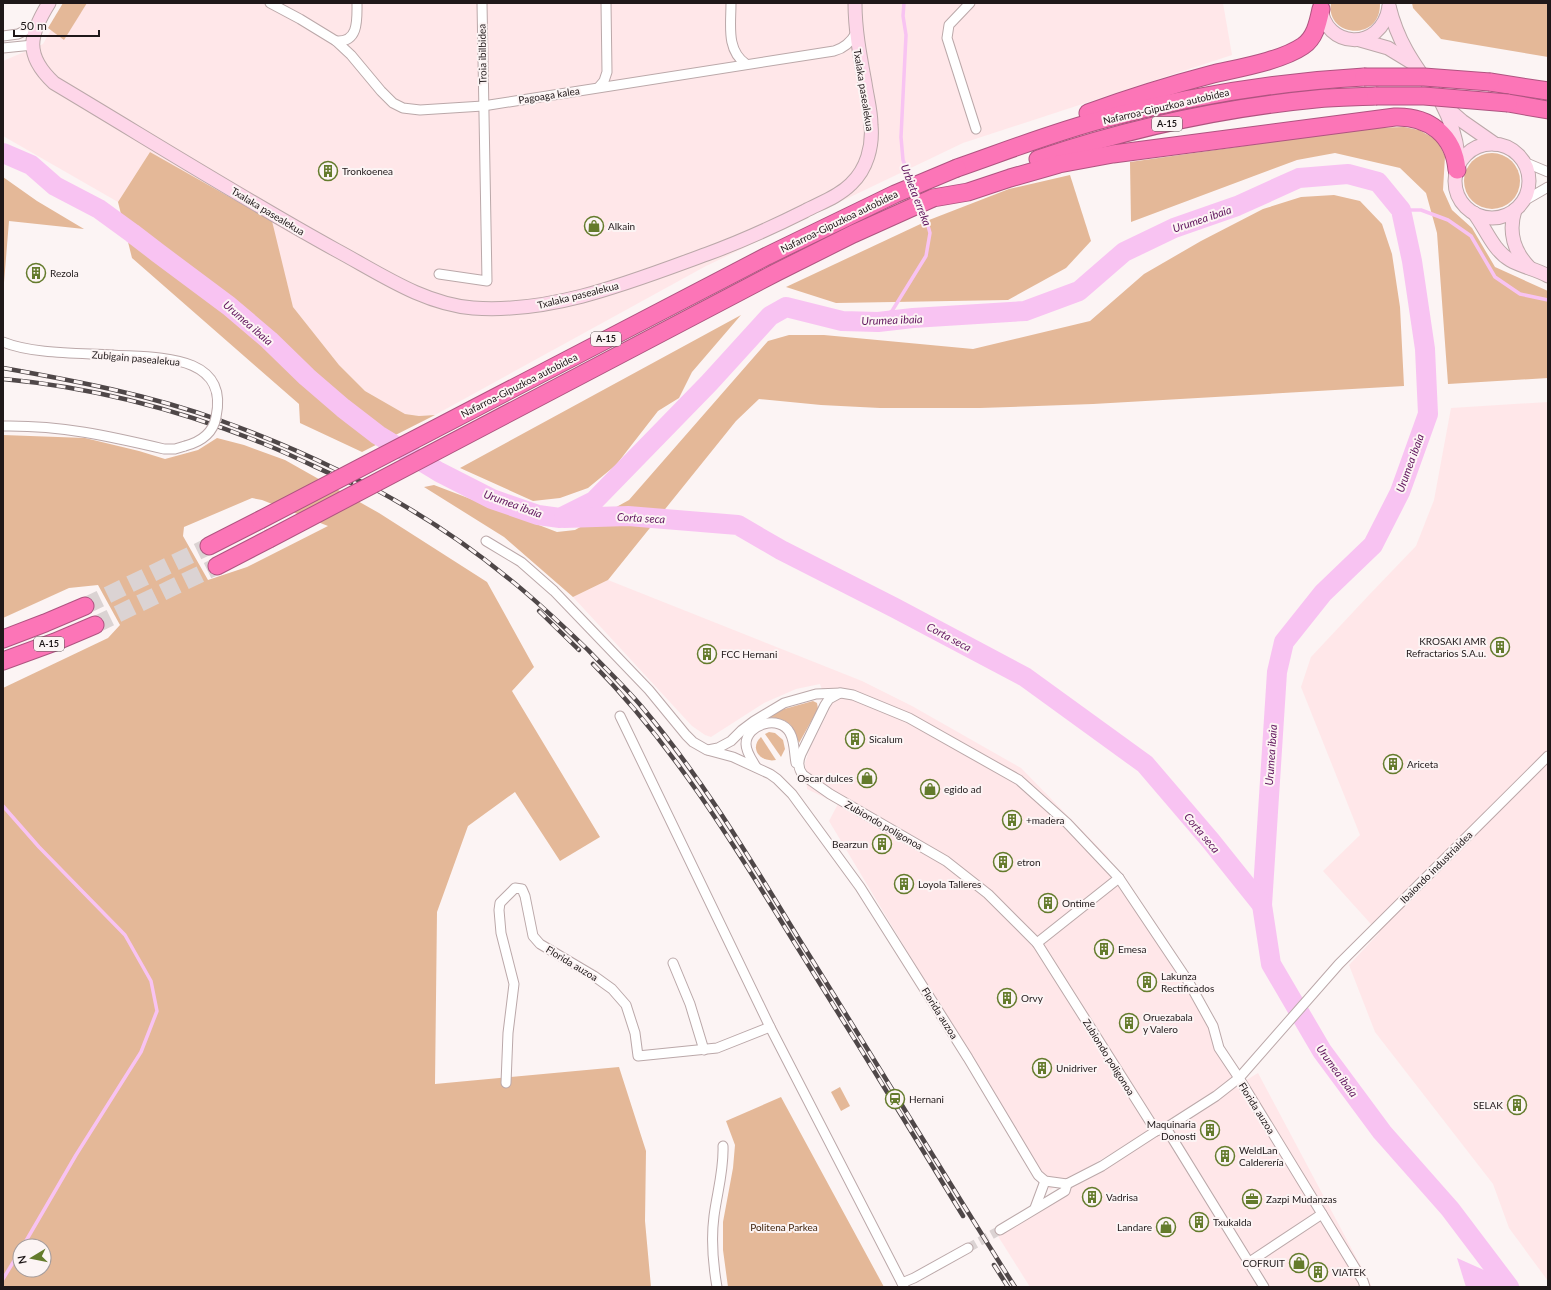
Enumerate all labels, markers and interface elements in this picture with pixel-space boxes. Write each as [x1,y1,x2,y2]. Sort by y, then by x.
scale bar [14,12,99,38]
text: 50 m [20,18,47,33]
street label: Troia ibilbidea [475,24,489,84]
street label: Txalaka pasealekua [852,48,876,132]
street label: Pagoaga kalea [517,84,581,106]
street label: Nafarroa-Gipuzkoa autobidea [1102,86,1230,126]
road number: A-15 [1152,117,1182,131]
building icon: Tronkoenea [317,160,339,182]
water label: Urbieta erreka [899,162,934,228]
place label: Tronkoenea [342,165,393,177]
street label: Txalaka pasealekua [229,184,307,238]
street label: Nafarroa-Gipuzkoa autobidea [778,187,900,255]
water label: Urumea ibaia [1171,202,1233,235]
shop icon: Alkain [583,215,605,237]
place label: Alkain [608,220,635,232]
building icon: Rezola [25,262,47,284]
place label: Rezola [50,267,79,279]
street label: Txalaka pasealekua [536,279,620,311]
water label: Urumea ibaia [221,298,276,348]
water label: Urumea ibaia [861,312,923,327]
road number: A-15 [591,332,621,346]
street label: Zubigain pasealekua [91,348,181,368]
street label: Nafarroa-Gipuzkoa autobidea [459,350,579,420]
water label: Urumea ibaia [1393,431,1426,494]
water label: Urumea ibaia [482,487,545,520]
water label: Corta seca [617,510,666,525]
water label: Corta seca [925,619,974,654]
place label: KROSAKI AMR Refractarios S.A.u. [1406,635,1487,659]
building icon: KROSAKI AMR Refractarios S.A.u. [1489,636,1511,658]
road number: A-15 [34,637,64,651]
building icon: FCC Hernani [696,643,718,665]
place label: FCC Hernani [721,648,777,660]
water label: Urumea ibaia [1262,724,1279,786]
building icon: Sicalum [844,728,866,750]
place label: Sicalum [869,733,903,745]
building icon: Ariceta [1382,753,1404,775]
place label: Ariceta [1407,758,1438,770]
shop icon: Oscar dulces [856,767,878,789]
place label: Oscar dulces [797,772,853,784]
shop icon: egido ad [919,778,941,800]
place label: egido ad [944,783,981,795]
street label: Zubiondo poligonoa [843,798,925,852]
building icon: +madera [1001,809,1023,831]
water label: Corta seca [1182,810,1223,856]
place label: +madera [1026,814,1064,826]
street label: Ibaiondo industrialdea [1397,828,1475,906]
building icon: Bearzun [871,833,893,855]
place label: Bearzun [832,838,868,850]
building icon: etron [992,851,1014,873]
place label: etron [1017,856,1041,868]
building icon: Loyola Talleres [893,873,915,895]
place label: Loyola Talleres [918,878,981,890]
building icon: Ontime [1037,892,1059,914]
place label: Ontime [1062,897,1095,909]
building icon: Emesa [1093,938,1115,960]
street label: Florida auzoa [544,943,600,983]
place label: Emesa [1118,943,1146,955]
place label: Lakunza Rectificados [1161,970,1214,994]
building icon: Lakunza Rectificados [1136,971,1158,993]
street label: Florida auzoa [919,985,961,1041]
building icon: Orvy [996,987,1018,1009]
place label: Orvy [1021,992,1044,1004]
place label: Oruezabala y Valero [1143,1011,1193,1035]
building icon: Oruezabala y Valero [1118,1012,1140,1034]
street label: Zubiondo poligonoa [1081,1017,1137,1097]
water label: Urumea ibaia [1314,1042,1361,1100]
building icon: Unidriver [1031,1057,1053,1079]
place label: Unidriver [1056,1062,1097,1074]
street label: Florida auzoa [1236,1080,1278,1136]
station icon: Hernani [884,1088,906,1110]
place label: Hernani [909,1093,944,1105]
building icon: SELAK [1506,1094,1528,1116]
place label: SELAK [1473,1099,1503,1111]
place label: Maquinaria Donosti [1147,1118,1196,1142]
building icon: Maquinaria Donosti [1199,1119,1221,1141]
place label: WeldLan Calderería [1239,1144,1284,1168]
building icon: WeldLan Calderería [1214,1145,1236,1167]
building icon: Vadrisa [1081,1186,1103,1208]
office icon: Zazpi Mudanzas [1241,1188,1263,1210]
place label: Vadrisa [1106,1191,1138,1203]
place label: Zazpi Mudanzas [1266,1193,1337,1205]
building icon: Txukalda [1188,1211,1210,1233]
shop icon: Landare [1155,1216,1177,1238]
place label: Txukalda [1213,1216,1252,1228]
park label: Politena Parkea [750,1221,818,1233]
place label: Landare [1117,1221,1152,1233]
north arrow [12,1238,52,1278]
shop icon: COFRUIT [1288,1252,1310,1274]
text: N [15,1255,29,1265]
place label: COFRUIT [1243,1257,1285,1269]
building icon: VIATEK [1307,1261,1329,1283]
place label: VIATEK [1332,1266,1366,1278]

